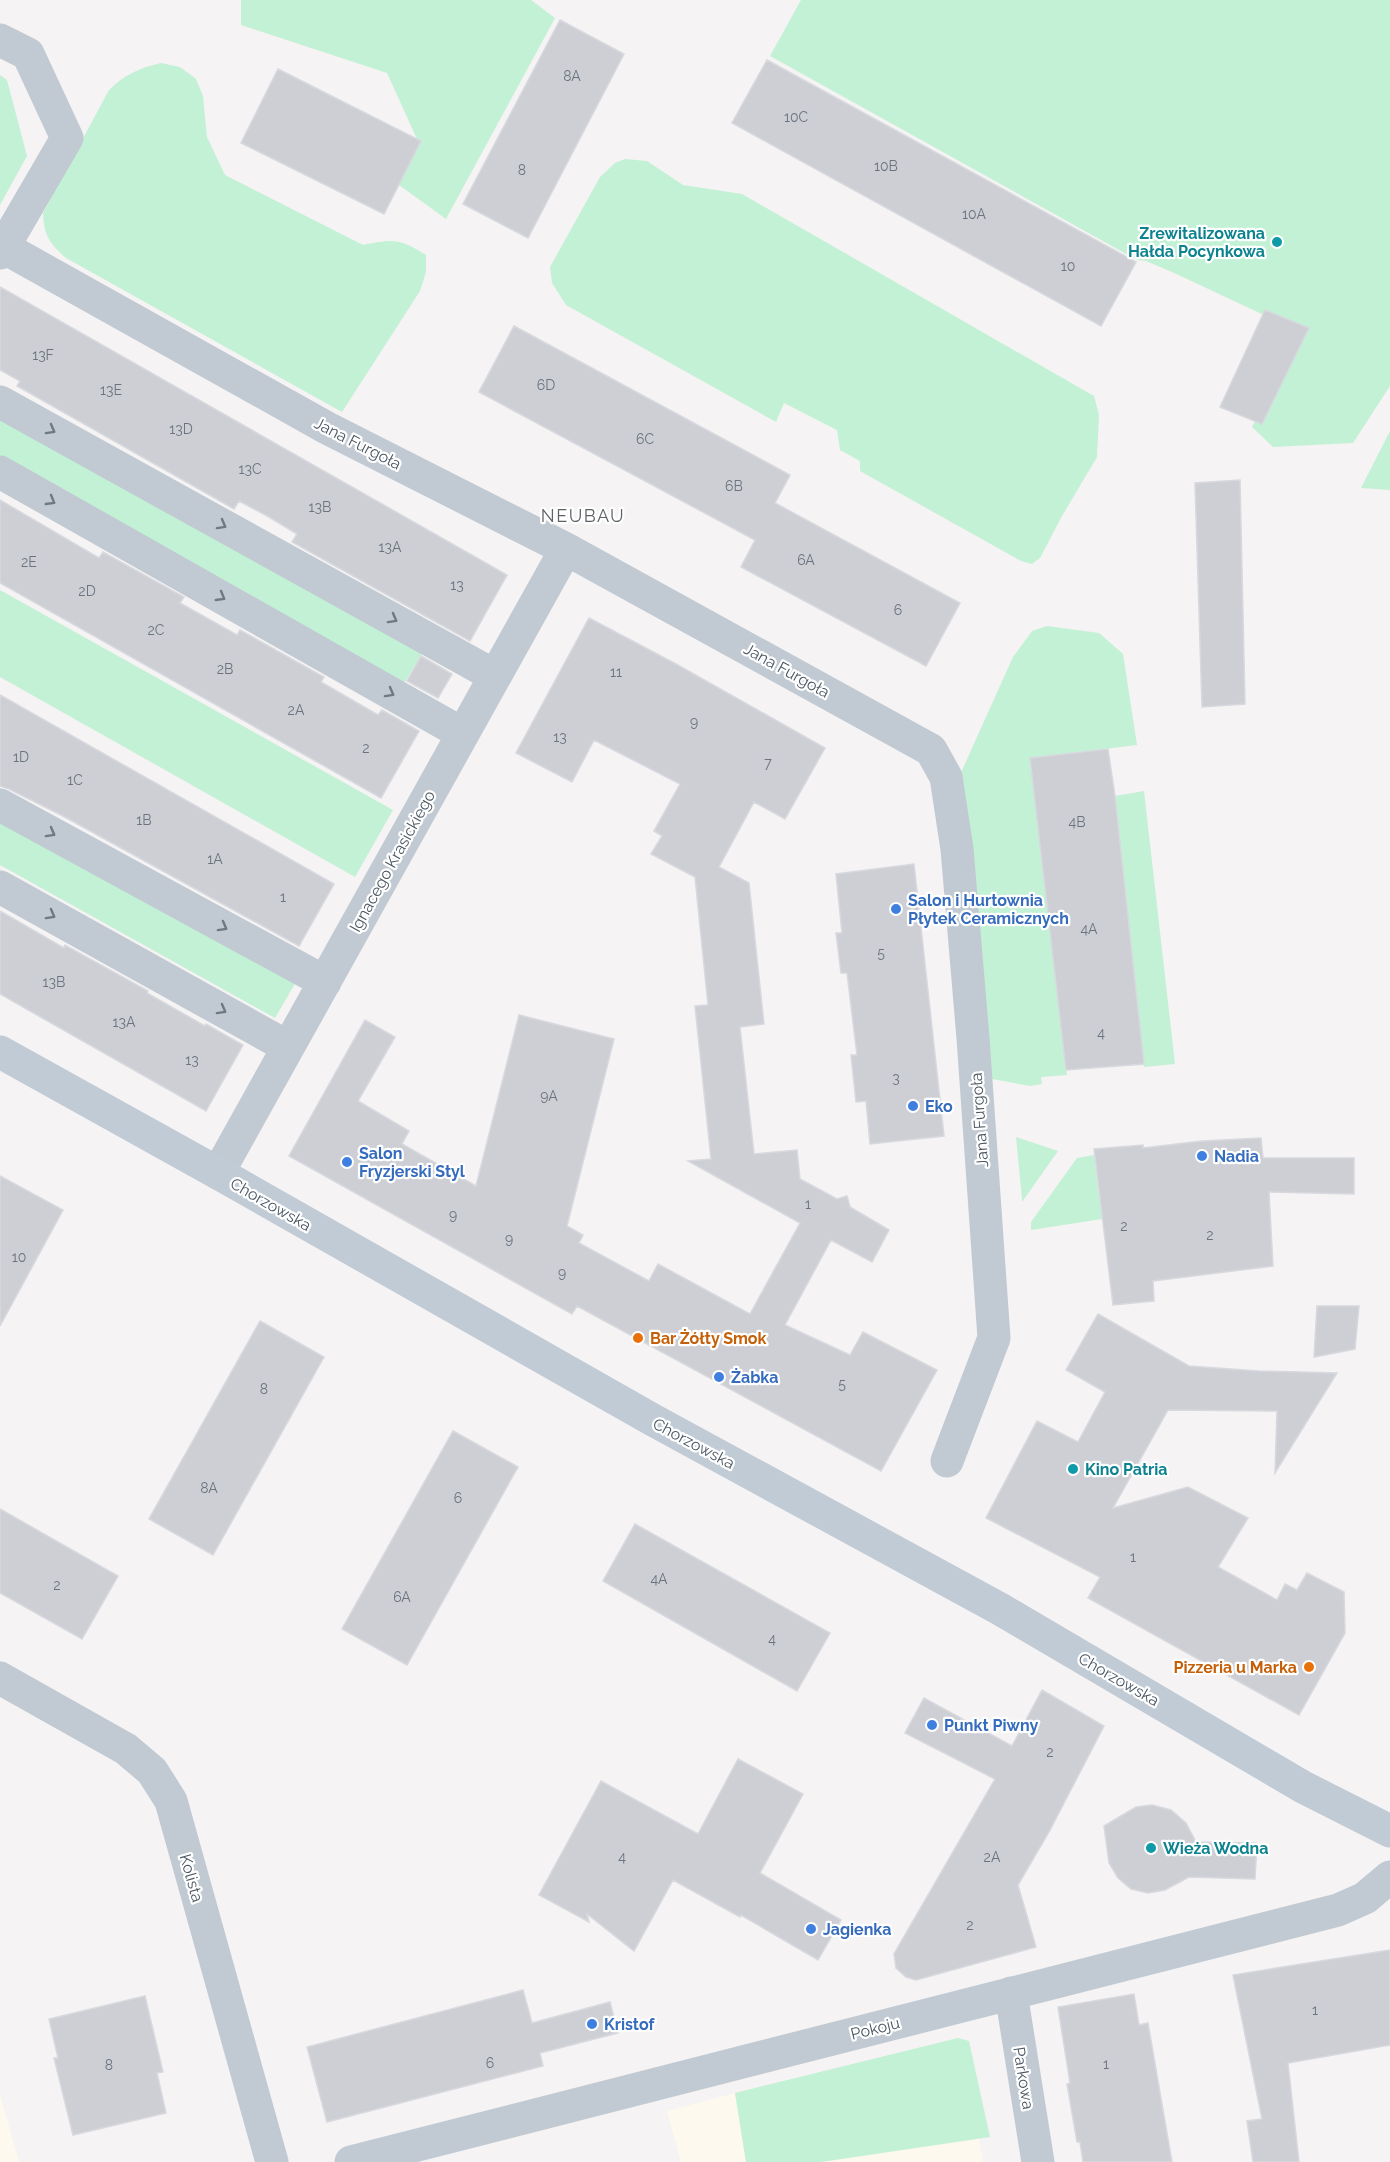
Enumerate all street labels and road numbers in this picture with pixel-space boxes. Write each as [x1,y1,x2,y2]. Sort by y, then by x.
street label: Jana Furgoła [311,413,404,473]
street label: Jana Furgoła [741,639,833,702]
street label: Ignacego Krasickiego [346,787,439,935]
street label: Jana Furgoła [967,1072,992,1168]
street label: Chorzowska [227,1174,314,1235]
street label: Chorzowska [650,1414,738,1473]
street label: Chorzowska [1075,1649,1162,1710]
street label: Kolista [176,1852,207,1904]
street label: Pokoju [849,2013,902,2044]
street label: Parkowa [1009,2045,1038,2111]

